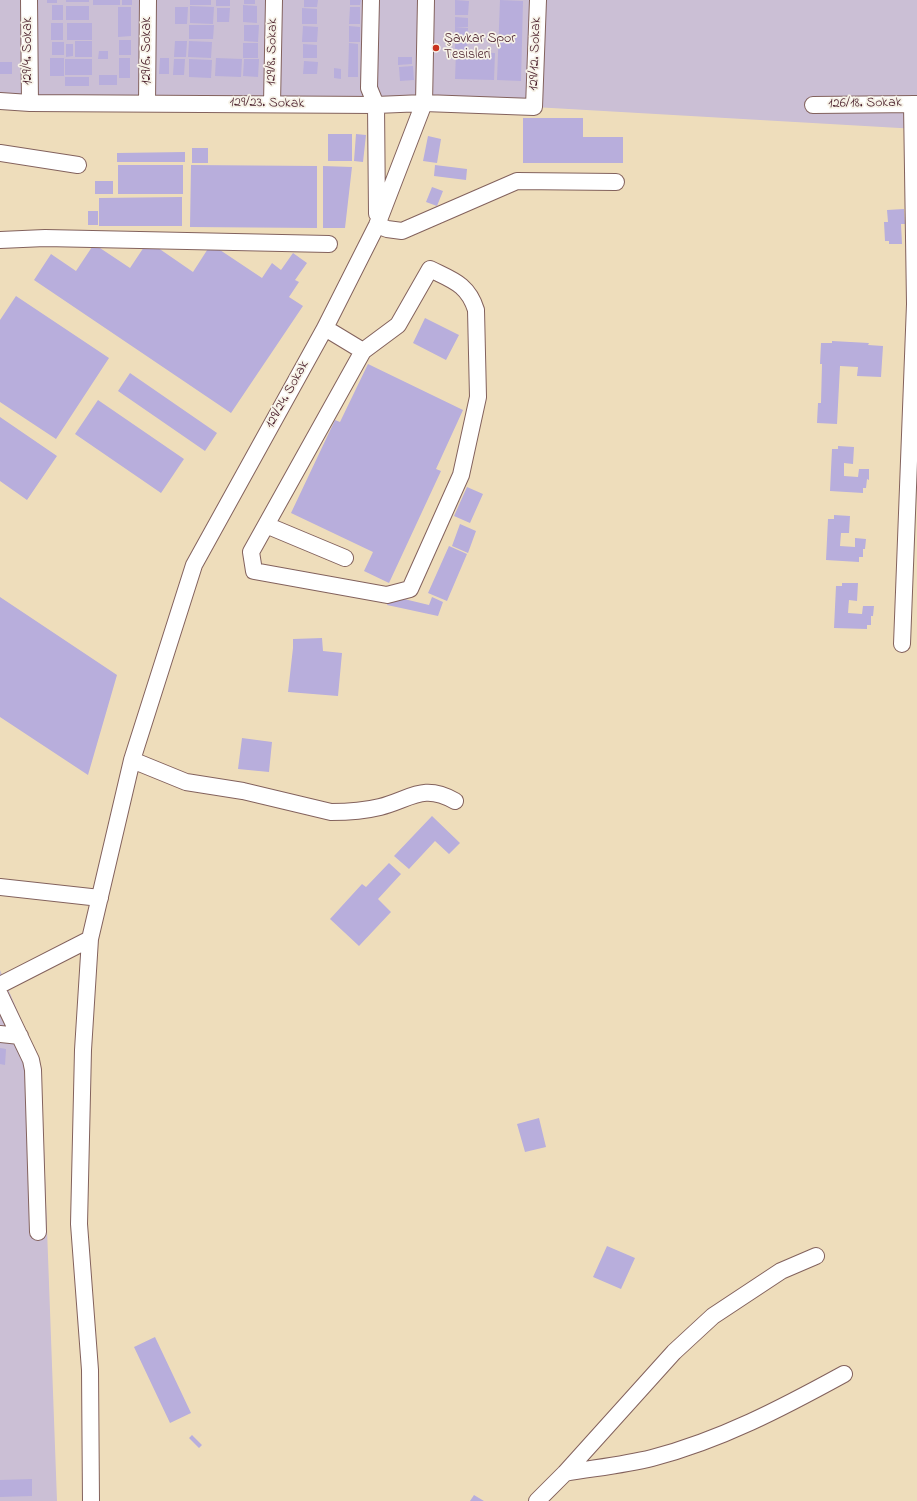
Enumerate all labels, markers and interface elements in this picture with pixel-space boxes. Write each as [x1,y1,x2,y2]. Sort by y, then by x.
street label: 129/4. Sokak [21,17,37,85]
street label: 129/6. Sokak [140,17,156,85]
street label: 129/12. Sokak [526,17,546,91]
street label: 129/8. Sokak [264,18,282,86]
place label: Şavkar Spor Tesisleri [444,32,516,64]
marker: Şavkar Spor Tesisleri [431,43,441,53]
street label: 129/23. Sokak [229,95,305,113]
street label: 126/18. Sokak [828,95,902,113]
street label: 129/24. Sokak [263,358,313,432]

